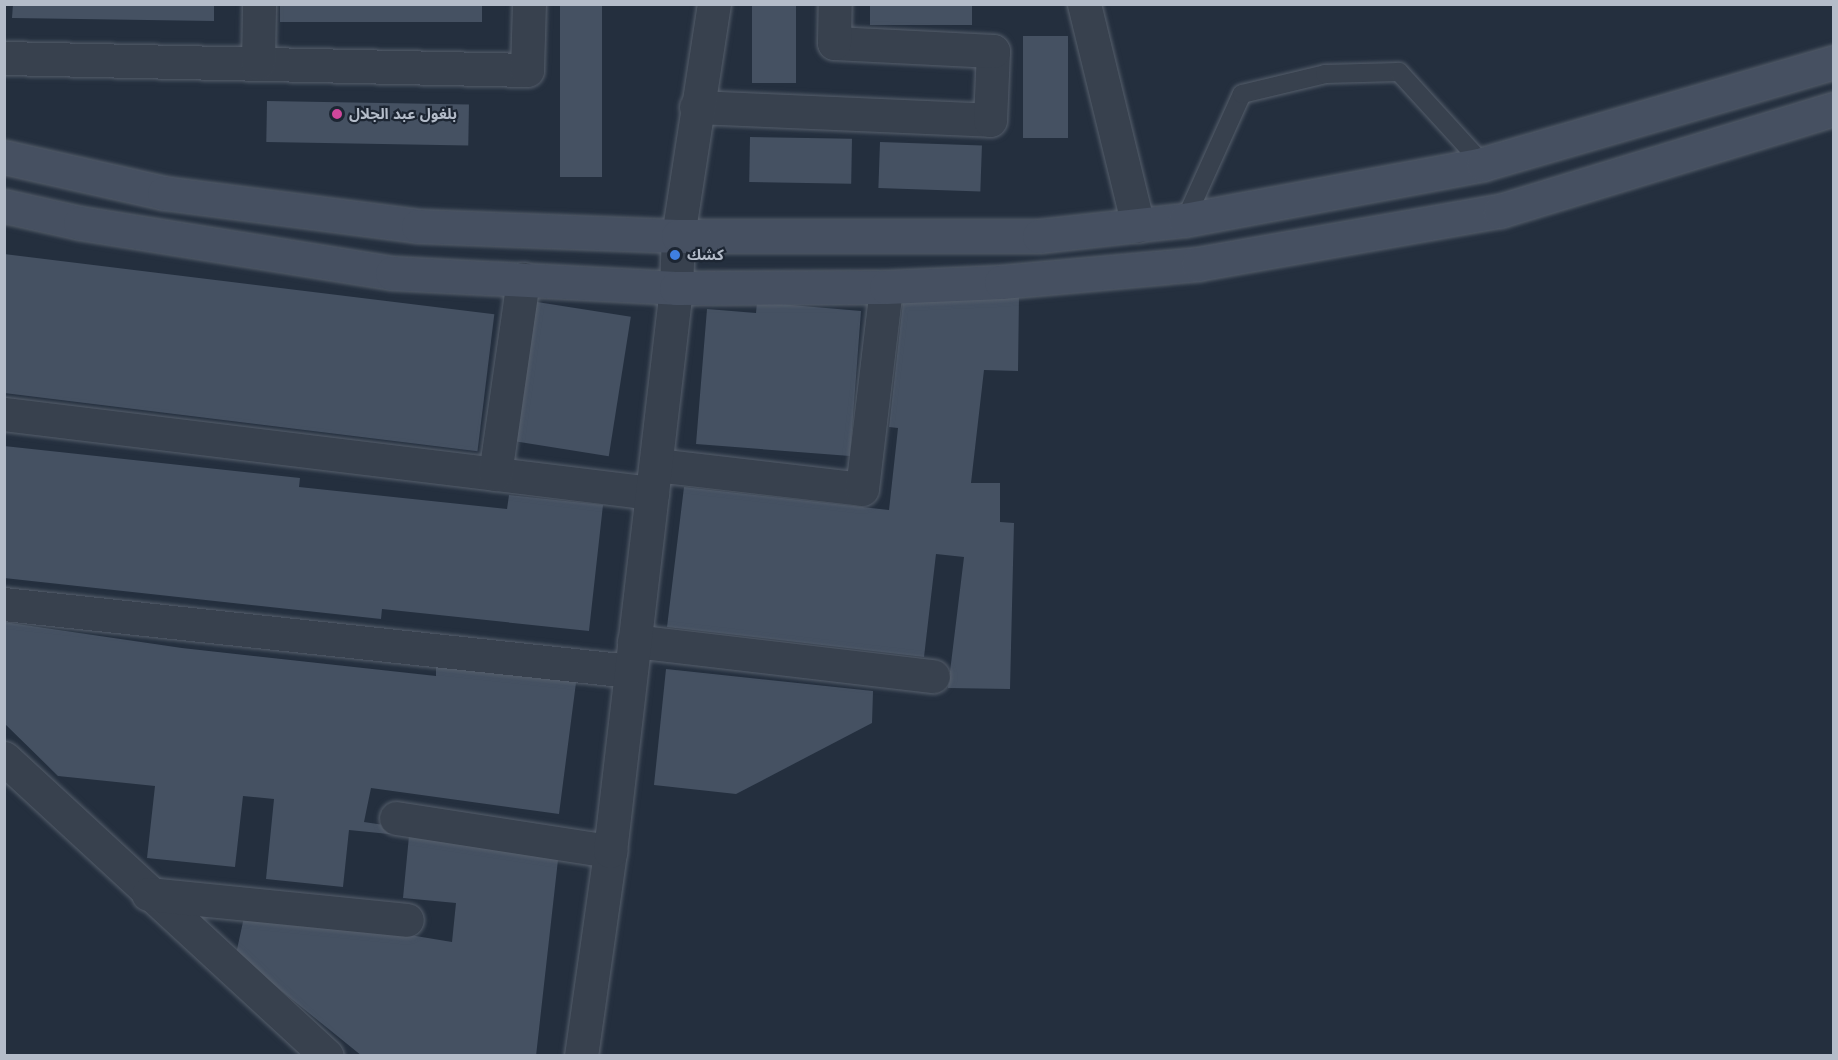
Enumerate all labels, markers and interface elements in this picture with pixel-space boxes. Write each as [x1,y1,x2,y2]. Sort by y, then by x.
place label: بلغول عبد الجلال [349,105,457,123]
marker: بلغول عبد الجلال [330,107,344,121]
place label: كشك [687,246,724,264]
marker: كشك [668,248,682,262]

